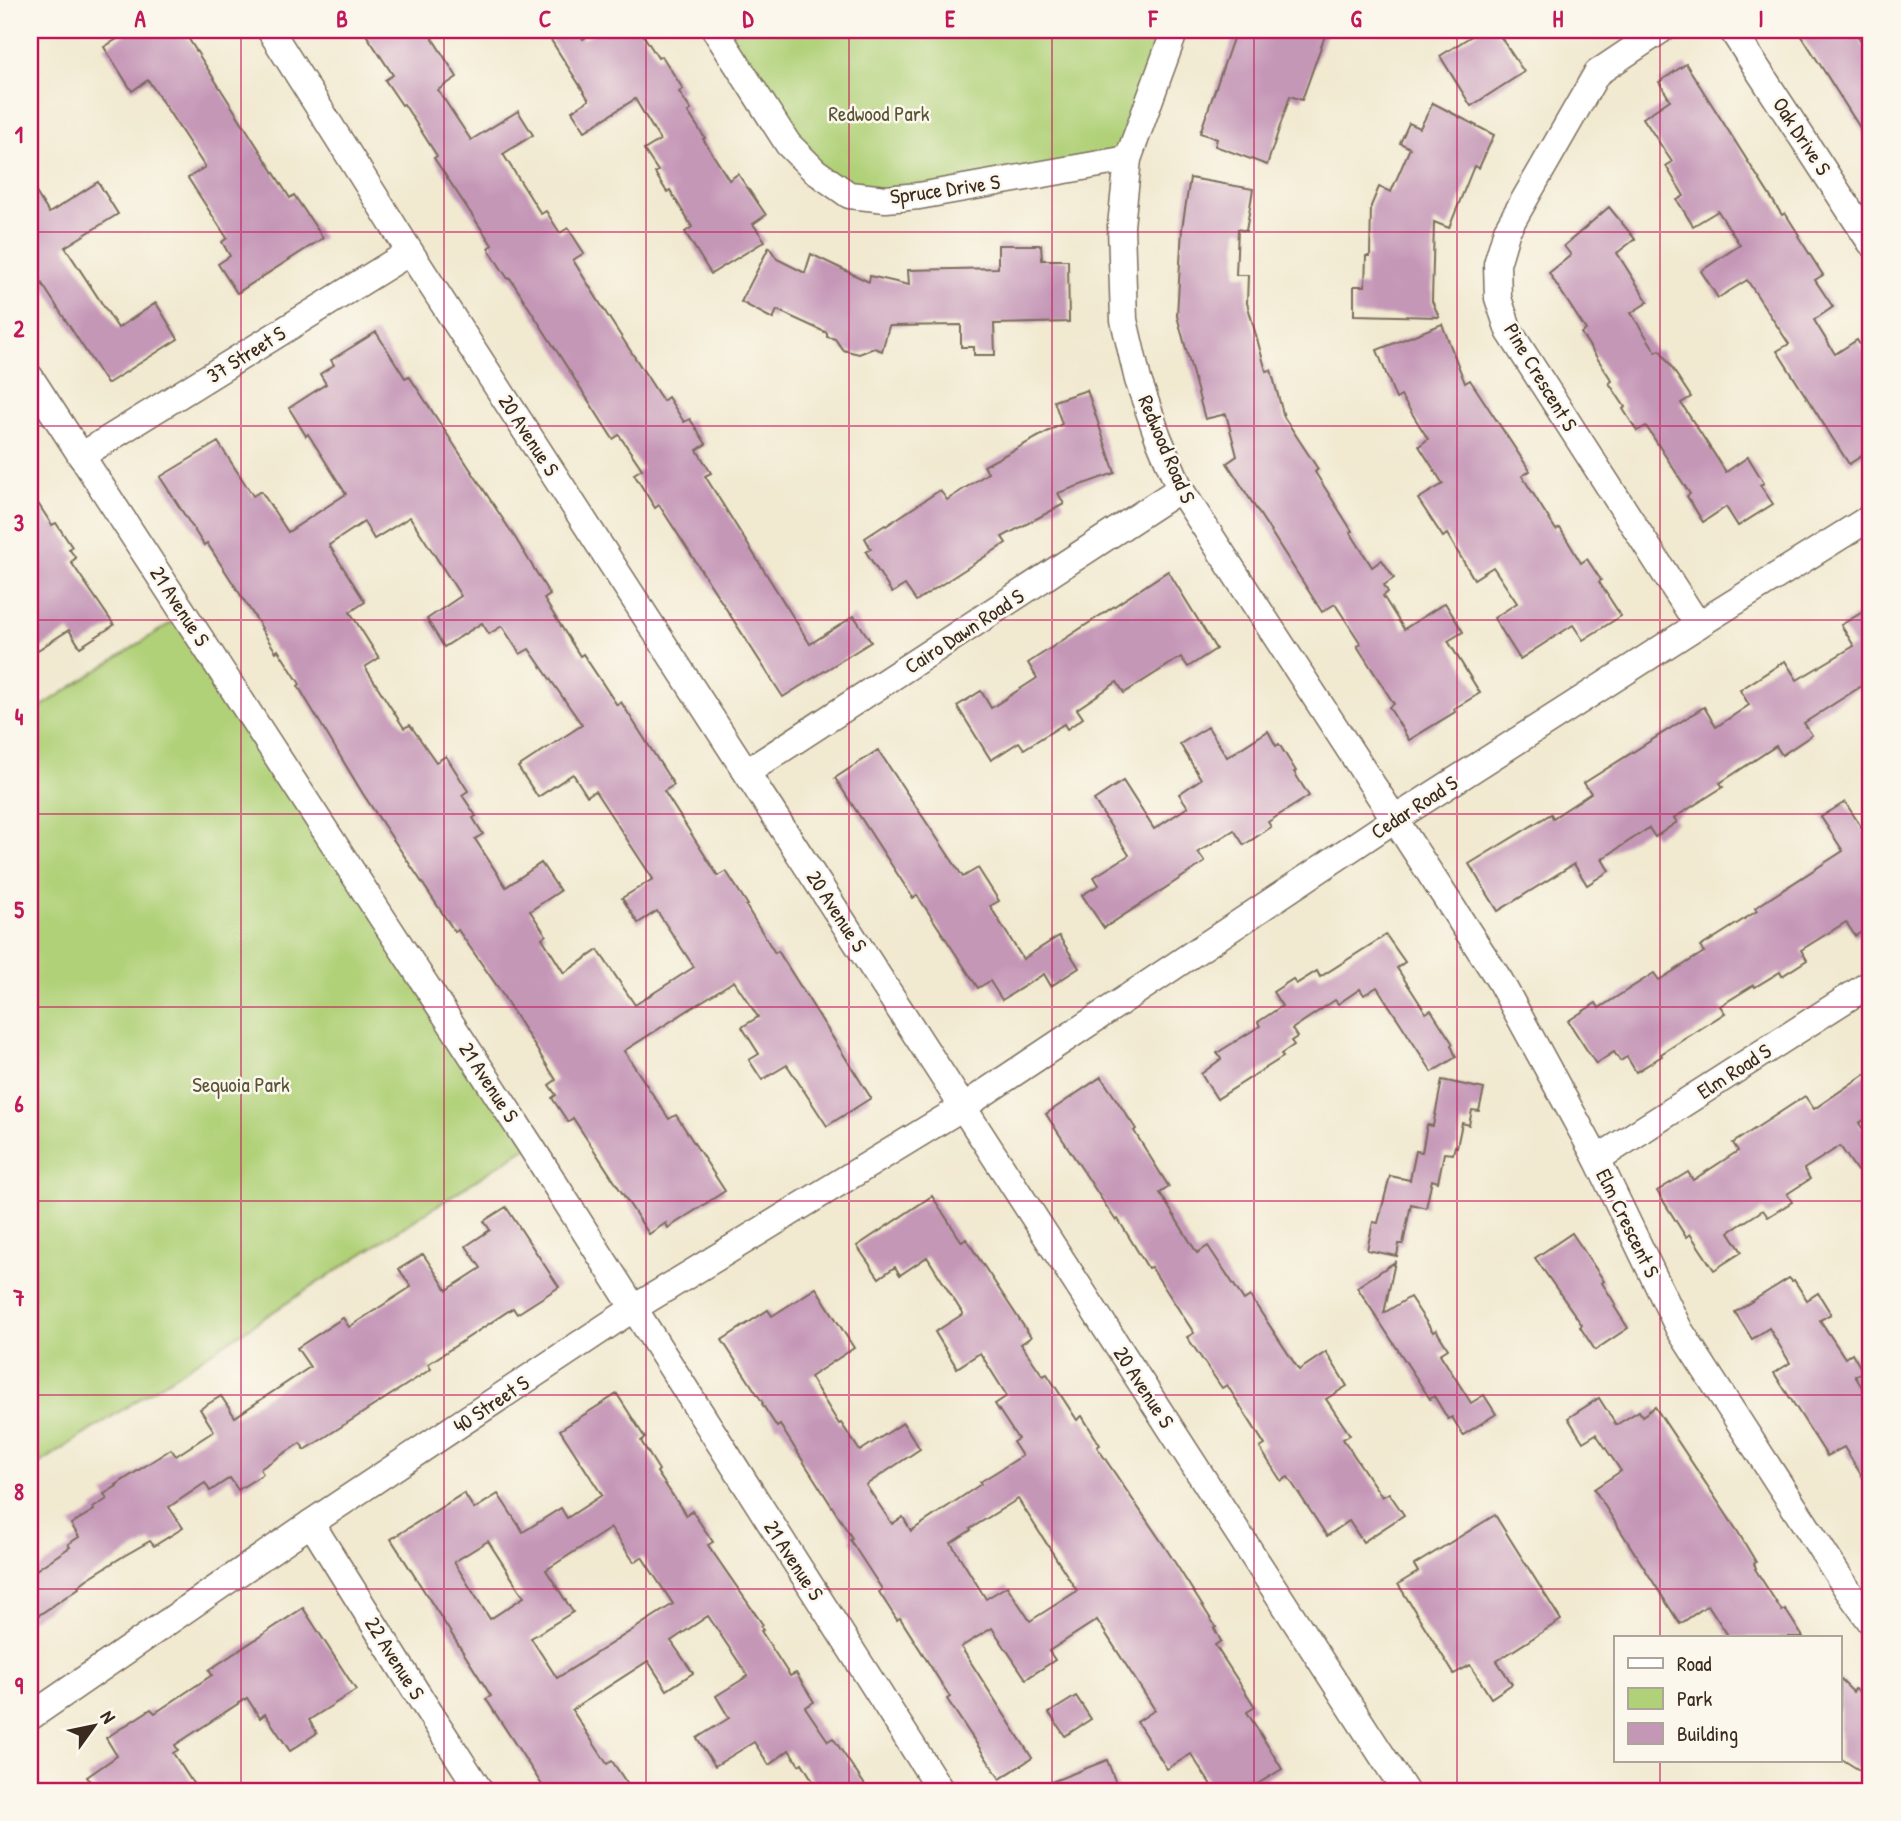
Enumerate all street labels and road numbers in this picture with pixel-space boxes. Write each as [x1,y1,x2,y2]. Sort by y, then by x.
street label: Oak Drive S [1766,91,1838,181]
street label: Spruce Drive S [888,167,1002,211]
street label: 37 Street S [201,318,291,390]
street label: Pine Crescent S [1497,318,1585,437]
street label: 20 Avenue S [492,389,566,482]
street label: Redwood Road S [1131,391,1203,508]
street label: 21 Avenue S [143,560,217,652]
street label: Cairo Dawn Road S [899,581,1030,680]
street label: Cedar Road S [1365,768,1463,846]
street label: 20 Avenue S [800,865,874,958]
street label: 21 Avenue S [452,1036,526,1128]
street label: Elm Road S [1691,1036,1777,1106]
street label: Elm Crescent S [1589,1164,1667,1283]
street label: 20 Avenue S [1107,1341,1181,1434]
street label: 40 Street S [447,1368,535,1440]
street label: 21 Avenue S [757,1514,831,1606]
street label: 22 Avenue S [358,1611,432,1705]

